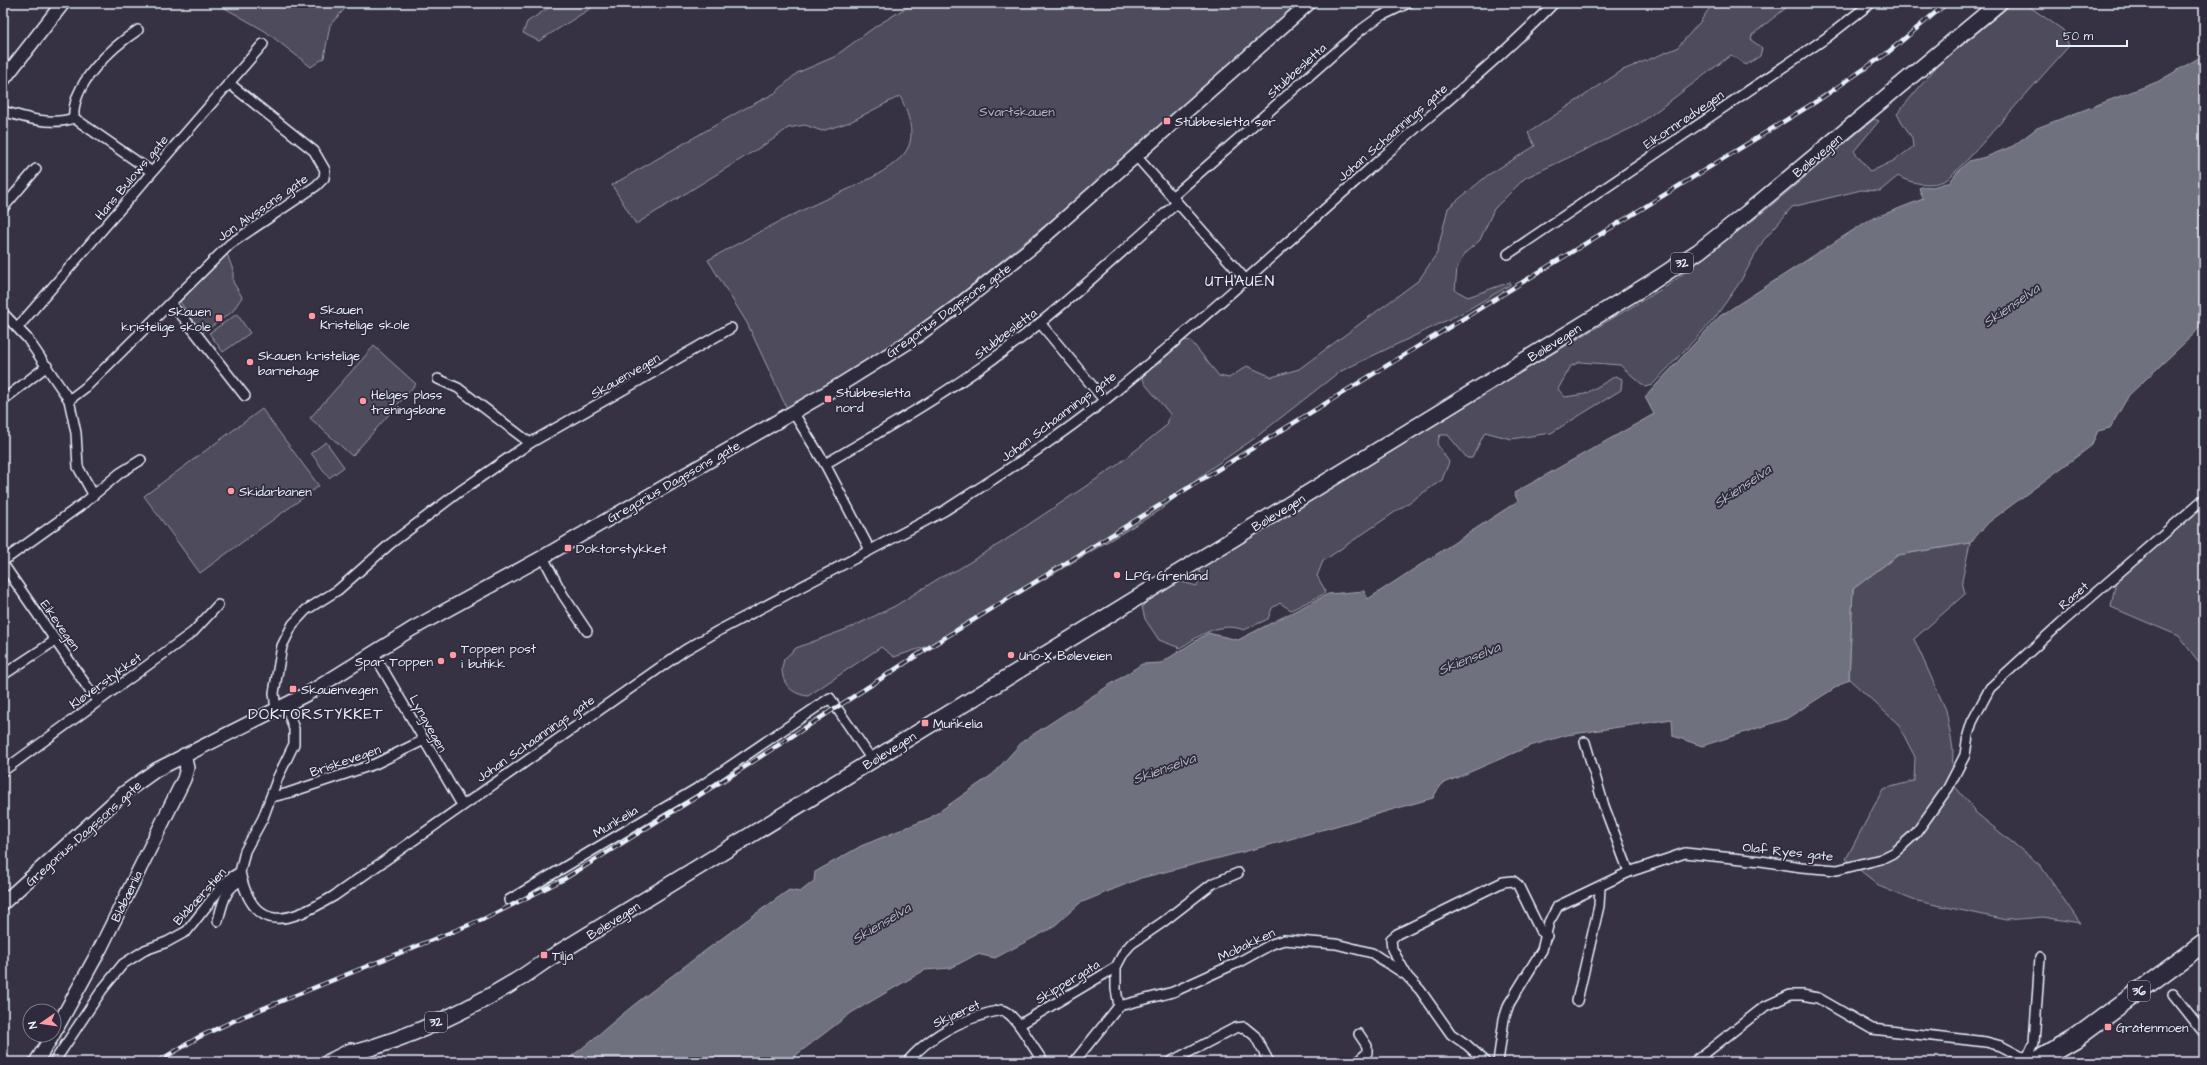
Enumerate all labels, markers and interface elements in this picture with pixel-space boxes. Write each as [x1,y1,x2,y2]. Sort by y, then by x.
scale bar [2057,22,2127,48]
text: 50 m [2063,28,2094,45]
street label: Stubbesletta [1263,39,1331,102]
street label: Johan Schaannings gate [1334,80,1452,186]
street label: Eikornrødvegen [1640,86,1728,154]
park label: Svartskauen [979,103,1055,121]
place label: Stubbesletta sør [1175,113,1276,131]
marker: Stubbesletta sør [1162,116,1172,126]
street label: Bølevegen [1789,129,1847,183]
street label: Hans Bulows gate [91,131,173,225]
street label: Jon Alvssons gate [213,170,312,247]
road number: 32 [1671,253,1693,273]
street label: Gregorius Dagssons gate [882,259,1015,363]
district label: UTHAUEN [1205,271,1275,292]
water label: Skienselva [1979,278,2045,333]
place label: Skauen Kristelige skole [320,301,410,335]
place label: Skauen kristelige skole [121,303,211,337]
street label: Stubbesletta [970,304,1041,363]
marker: Skauen Kristelige skole [307,311,317,321]
marker: Skauen kristelige skole [214,313,224,323]
street label: Bølevegen [1524,319,1586,367]
place label: Skauen kristelige barnehage [258,347,360,381]
street label: Skauenvegen [588,349,664,404]
marker: Skauen kristelige barnehage [245,357,255,367]
street label: Johan Schaannings gate [997,367,1121,467]
place label: Stubbesletta nord [836,384,911,417]
place label: Helges plass treningsbane [371,386,446,420]
marker: Stubbesletta nord [823,394,833,404]
marker: Helges plass treningsbane [358,396,368,406]
street label: Gregorius Dagssons gate [604,436,744,528]
water label: Skienselva [1710,460,1776,513]
place label: Skidarbanen [239,483,312,501]
marker: Skidarbanen [226,486,236,496]
street label: Bølevegen [1248,490,1310,537]
place label: Doktorstykket [576,540,667,559]
marker: Doktorstykket [563,543,573,553]
place label: LPG Grenland [1125,567,1208,585]
marker: LPG Grenland [1112,570,1122,580]
street label: Raset [2055,577,2093,614]
street label: Eikevegen [35,596,85,656]
water label: Skienselva [1435,637,1504,680]
place label: Toppen post i butikk [461,640,537,673]
place label: Uno-X Bøleveien [1019,647,1113,665]
street label: Kløverstykket [66,648,147,714]
marker: Toppen post i butikk [448,650,458,660]
marker: Uno-X Bøleveien [1006,650,1016,660]
place label: Spar Toppen [355,653,434,671]
marker: Spar Toppen [436,656,446,666]
place label: Skauenvegen [301,681,379,700]
marker: Skauenvegen [288,684,298,694]
street label: Lyngvegen [404,691,452,756]
street label: Johan Schaannings gate [473,691,599,787]
district label: DOKTORSTYKKET [248,704,384,725]
place label: Munkelia [933,715,983,733]
marker: Munkelia [920,718,930,728]
street label: Bølevegen [859,727,921,775]
street label: Briskevegen [307,740,384,782]
water label: Skienselva [1130,748,1199,790]
street label: Gregorius Dagssons gate [22,777,146,892]
street label: Munkelia [590,801,642,842]
street label: Olaf Ryes gate [1742,838,1834,867]
street label: Blåbærstien [169,864,231,929]
street label: Blåbærlia [107,867,147,925]
street label: Bølevegen [583,897,645,945]
water label: Skienselva [848,898,915,949]
street label: Mobakken [1215,924,1279,966]
place label: Tilja [552,947,573,965]
marker: Tilja [539,950,549,960]
street label: Skippergata [1032,955,1104,1009]
road number: 36 [2128,981,2150,1001]
street label: Skjæret [930,995,984,1032]
north arrow [22,1003,62,1043]
road number: 32 [425,1012,447,1032]
place label: Gråtenmoen [2116,1019,2189,1037]
text: N [25,1020,41,1030]
marker: Gråtenmoen [2103,1022,2113,1032]

